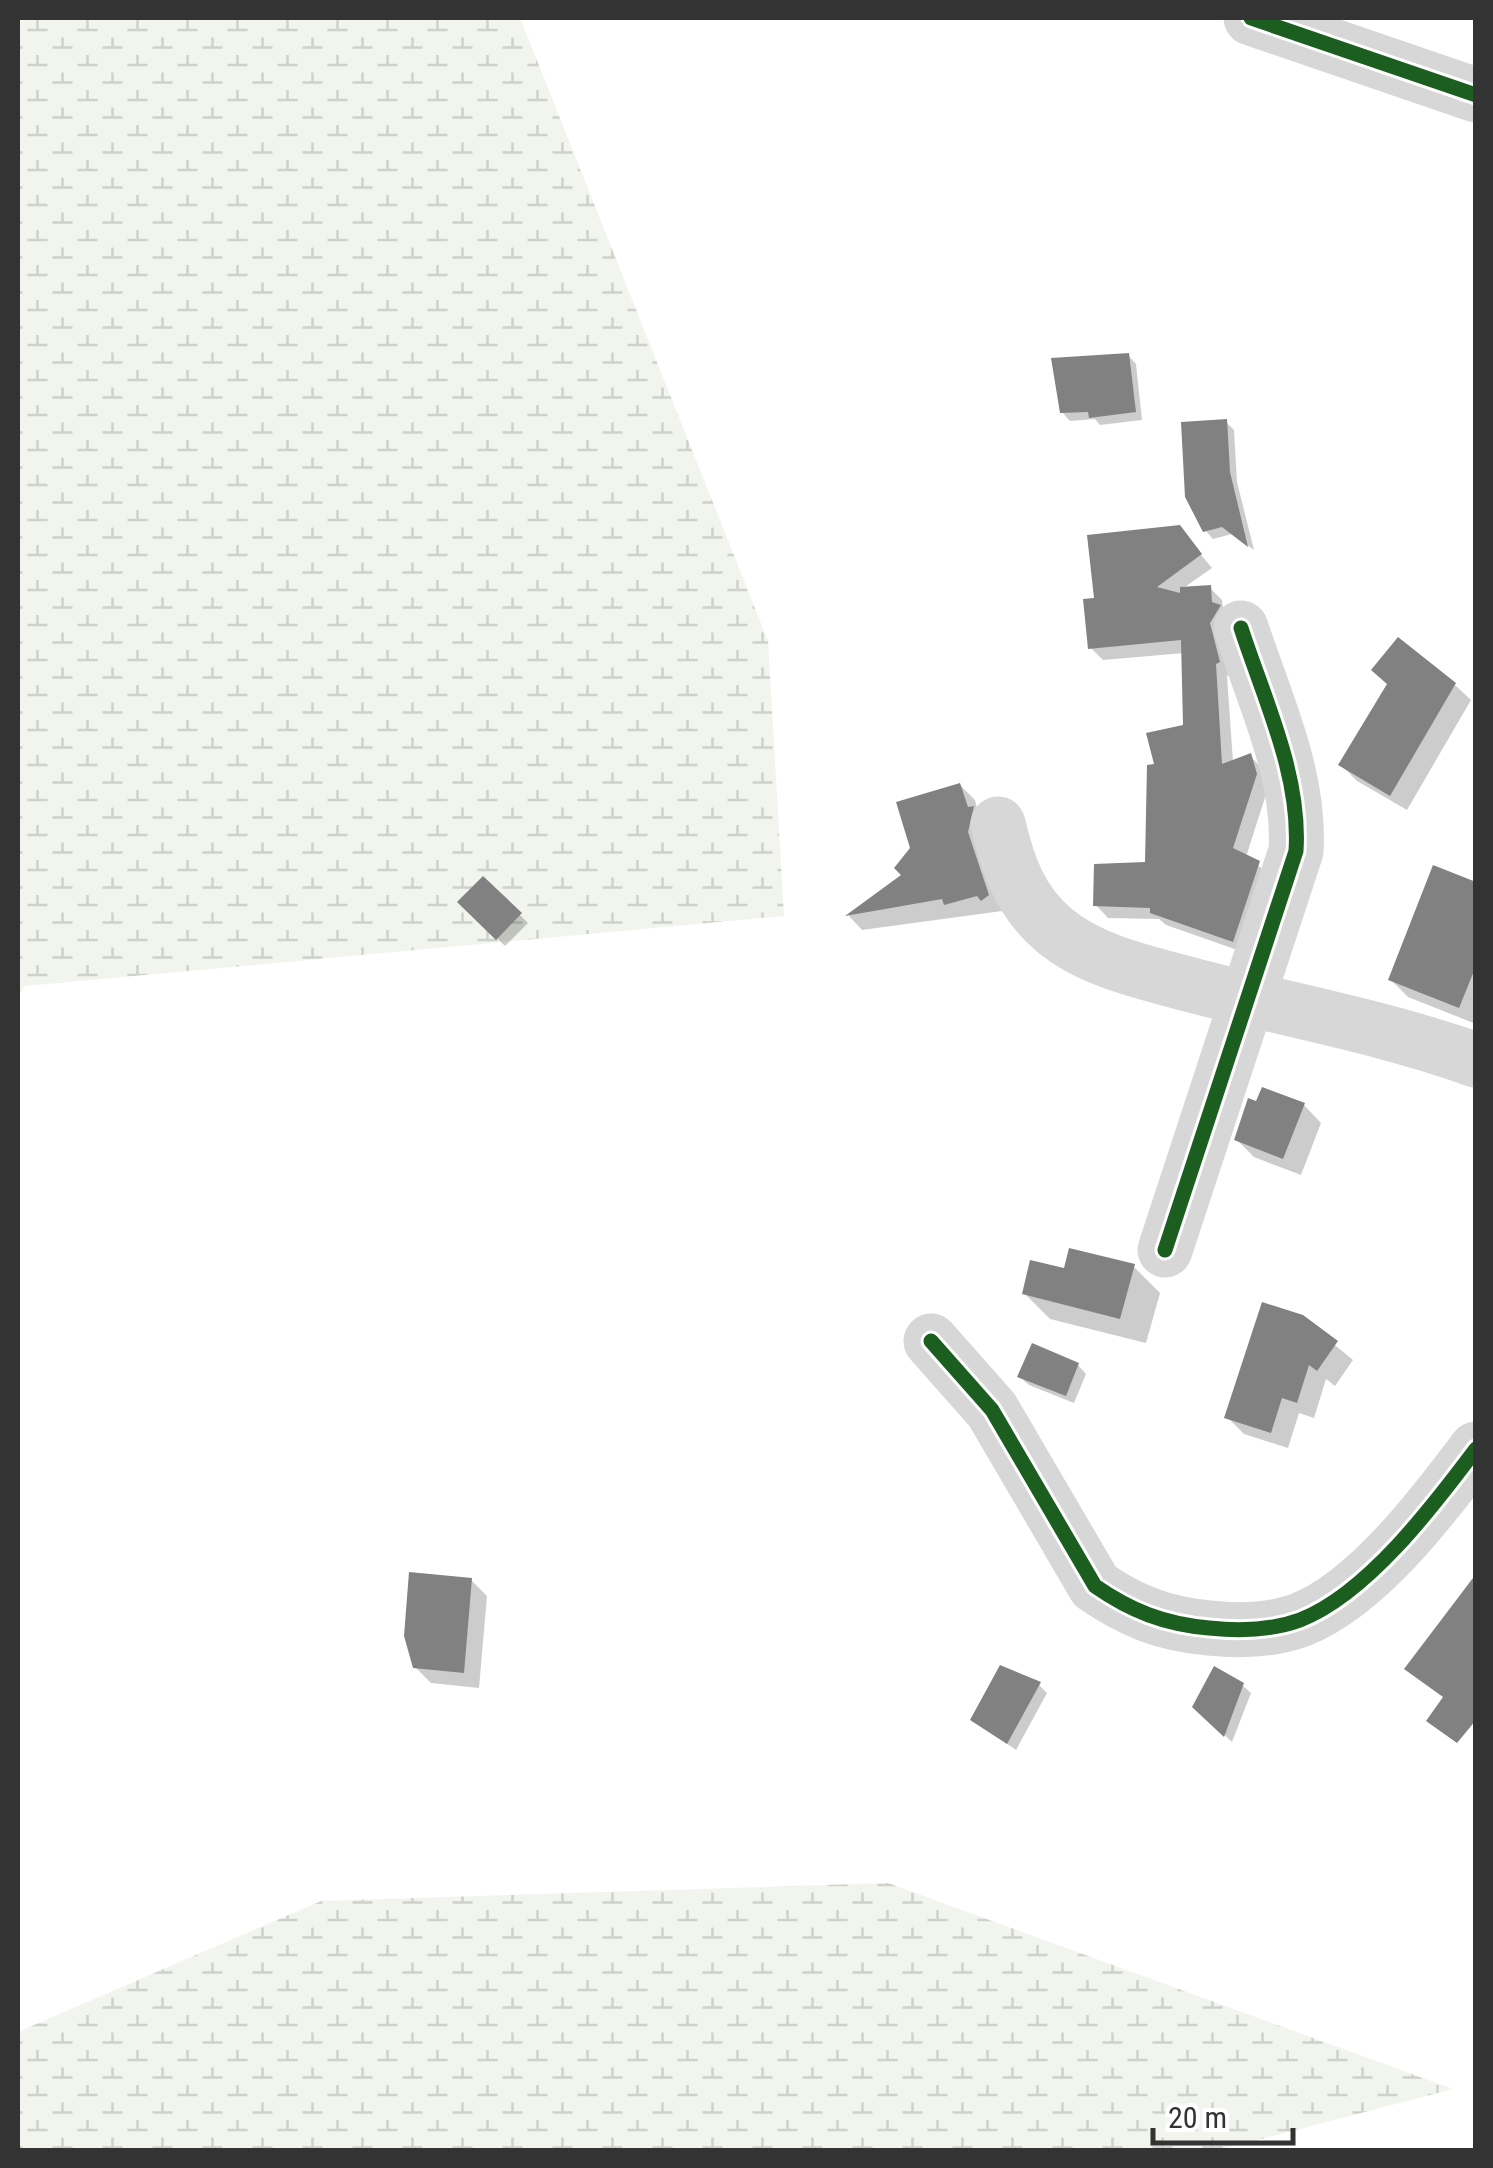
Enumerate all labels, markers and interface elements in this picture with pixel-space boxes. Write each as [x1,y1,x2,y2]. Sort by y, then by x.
scale bar [1153,2083,1293,2145]
text: 20 m [1168,2100,1227,2135]

